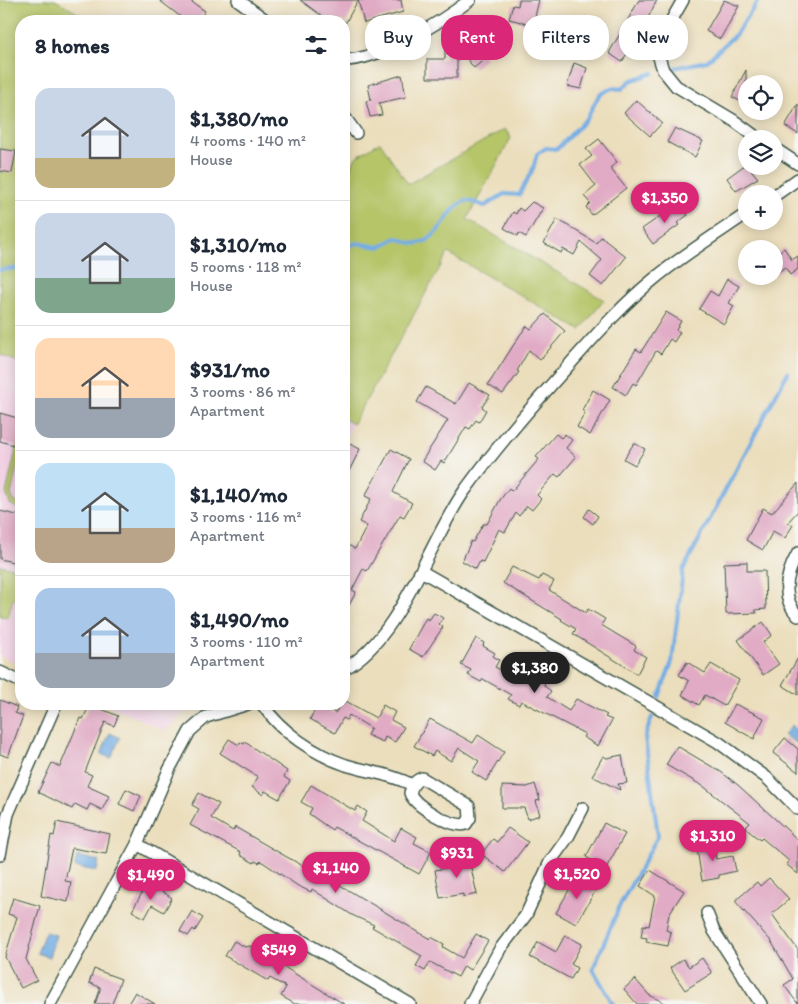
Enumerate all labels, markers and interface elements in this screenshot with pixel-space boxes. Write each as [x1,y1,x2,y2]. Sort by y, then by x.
chip: Buy [365,15,431,60]
chip: Rent [441,15,513,60]
chip: Filters [523,15,609,60]
chip: New [619,15,688,60]
icon: filters [302,31,330,59]
text: 8 homes [35,33,110,58]
map controls [738,75,783,285]
button: locate [738,75,783,120]
text: $1,380/mo [190,106,288,131]
icon: home [75,108,135,168]
button: layers [738,130,783,175]
text: 4 rooms · 140 m² [190,131,306,150]
text: House [190,150,233,169]
pin: $1,350 [624,182,706,224]
button: + [738,185,783,230]
text: $1,350 [642,188,688,207]
text: $1,310/mo [190,232,287,257]
icon: home [75,233,135,293]
button: − [738,240,783,285]
text: 5 rooms · 118 m² [190,257,301,276]
text: House [190,276,233,295]
text: $931/mo [190,357,270,382]
icon: home [75,358,135,418]
text: 3 rooms · 86 m² [190,382,295,401]
text: Apartment [190,401,265,420]
text: $1,140/mo [190,482,288,507]
icon: home [75,483,135,543]
text: 3 rooms · 116 m² [190,507,301,526]
text: Apartment [190,526,265,545]
text: $1,490/mo [190,607,289,632]
icon: home [75,608,135,668]
text: 3 rooms · 110 m² [190,632,303,651]
text: Apartment [190,651,265,670]
pin: $1,380 [494,652,576,694]
text: $1,380 [512,658,558,677]
pin: $1,310 [672,820,754,862]
text: $1,310 [690,826,736,845]
pin: $931 [427,836,487,879]
text: $931 [441,843,473,862]
pin: $1,140 [295,852,377,894]
pin: $1,490 [110,858,192,901]
text: $1,140 [313,858,359,877]
pin: $1,520 [536,858,618,900]
text: $1,520 [554,864,600,883]
text: $1,490 [127,865,175,884]
pin: $549 [249,934,309,976]
text: $549 [262,940,296,959]

